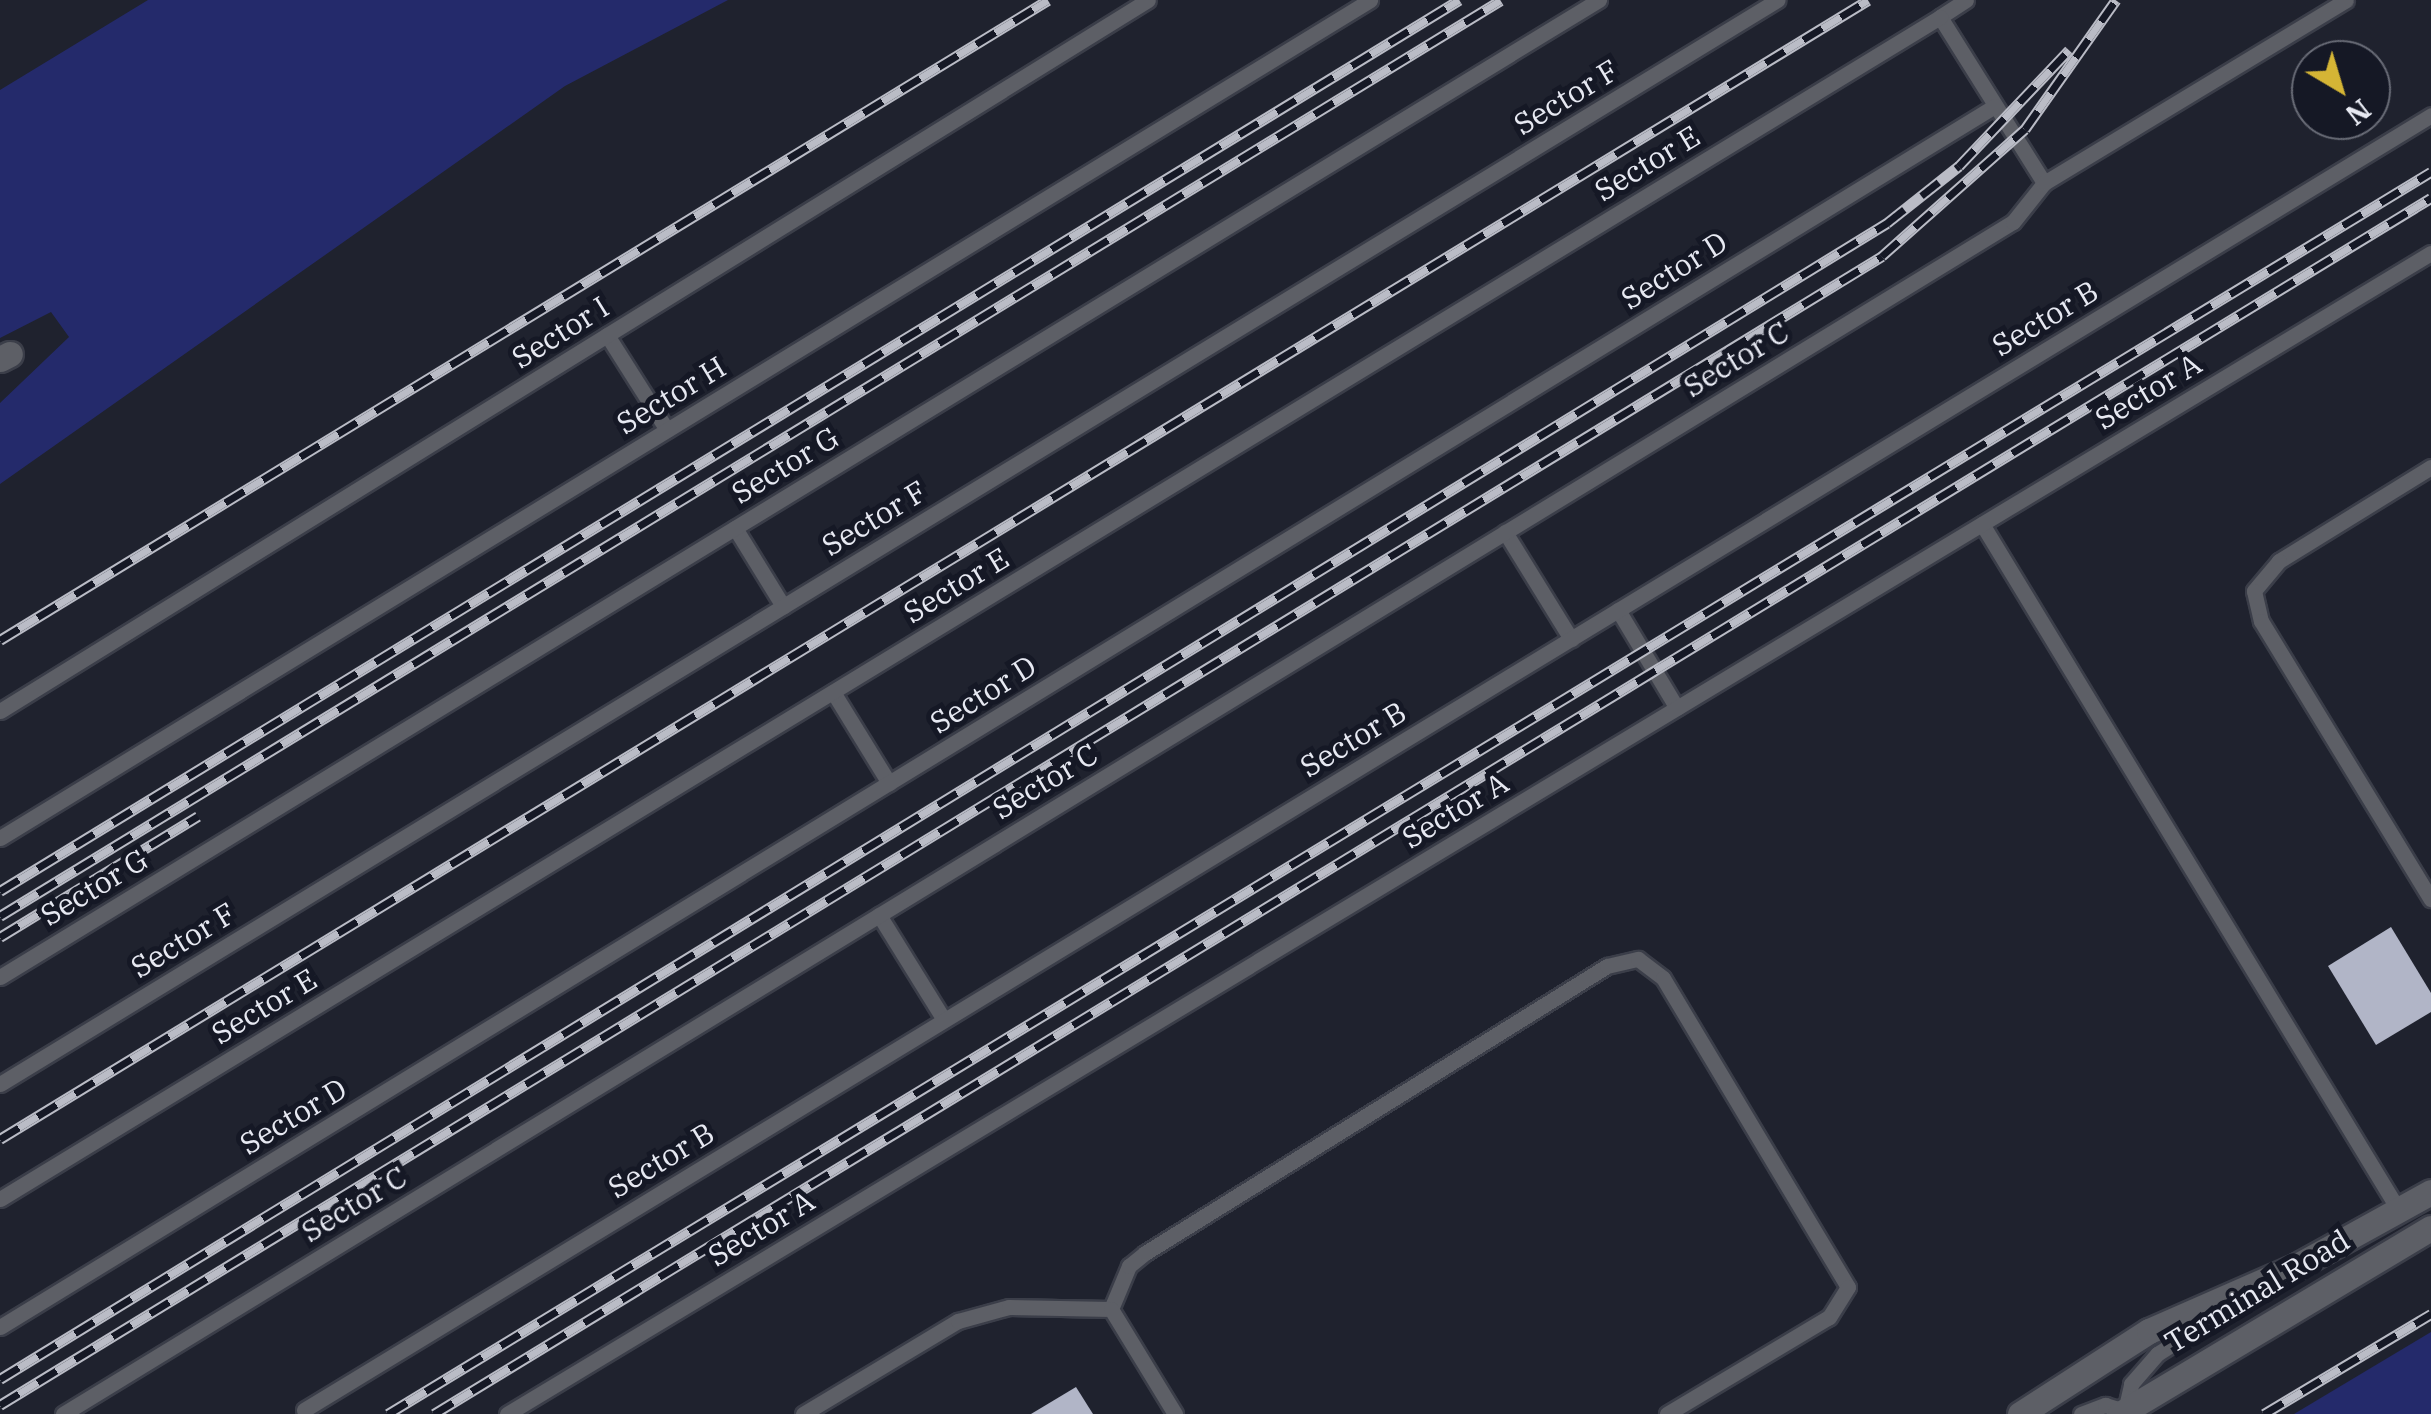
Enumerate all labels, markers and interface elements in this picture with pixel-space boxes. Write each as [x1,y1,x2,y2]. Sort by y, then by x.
north arrow [2291,40,2391,140]
street label: Sector F [1507,52,1625,142]
text: N [2338,91,2379,134]
street label: Sector E [1588,118,1706,208]
street label: Sector D [1614,223,1734,317]
street label: Sector B [1986,272,2104,364]
street label: Sector I [505,288,615,376]
street label: Sector C [1677,314,1795,404]
street label: Sector A [2088,345,2208,437]
street label: Sector H [610,349,732,441]
street label: Sector G [725,419,845,511]
street label: Sector F [815,473,933,563]
street label: Sector E [897,540,1015,630]
street label: Sector D [923,647,1043,741]
street label: Sector B [1294,693,1412,785]
street label: Sector C [986,736,1104,826]
street label: Sector A [1395,764,1515,856]
street label: Sector G [34,841,154,933]
street label: Sector F [124,895,242,985]
street label: Sector E [205,961,323,1051]
street label: Sector D [233,1070,353,1162]
street label: Sector B [602,1114,720,1206]
street label: Sector C [295,1159,413,1249]
street label: Sector A [701,1182,821,1274]
street label: Terminal Road [2158,1222,2356,1360]

